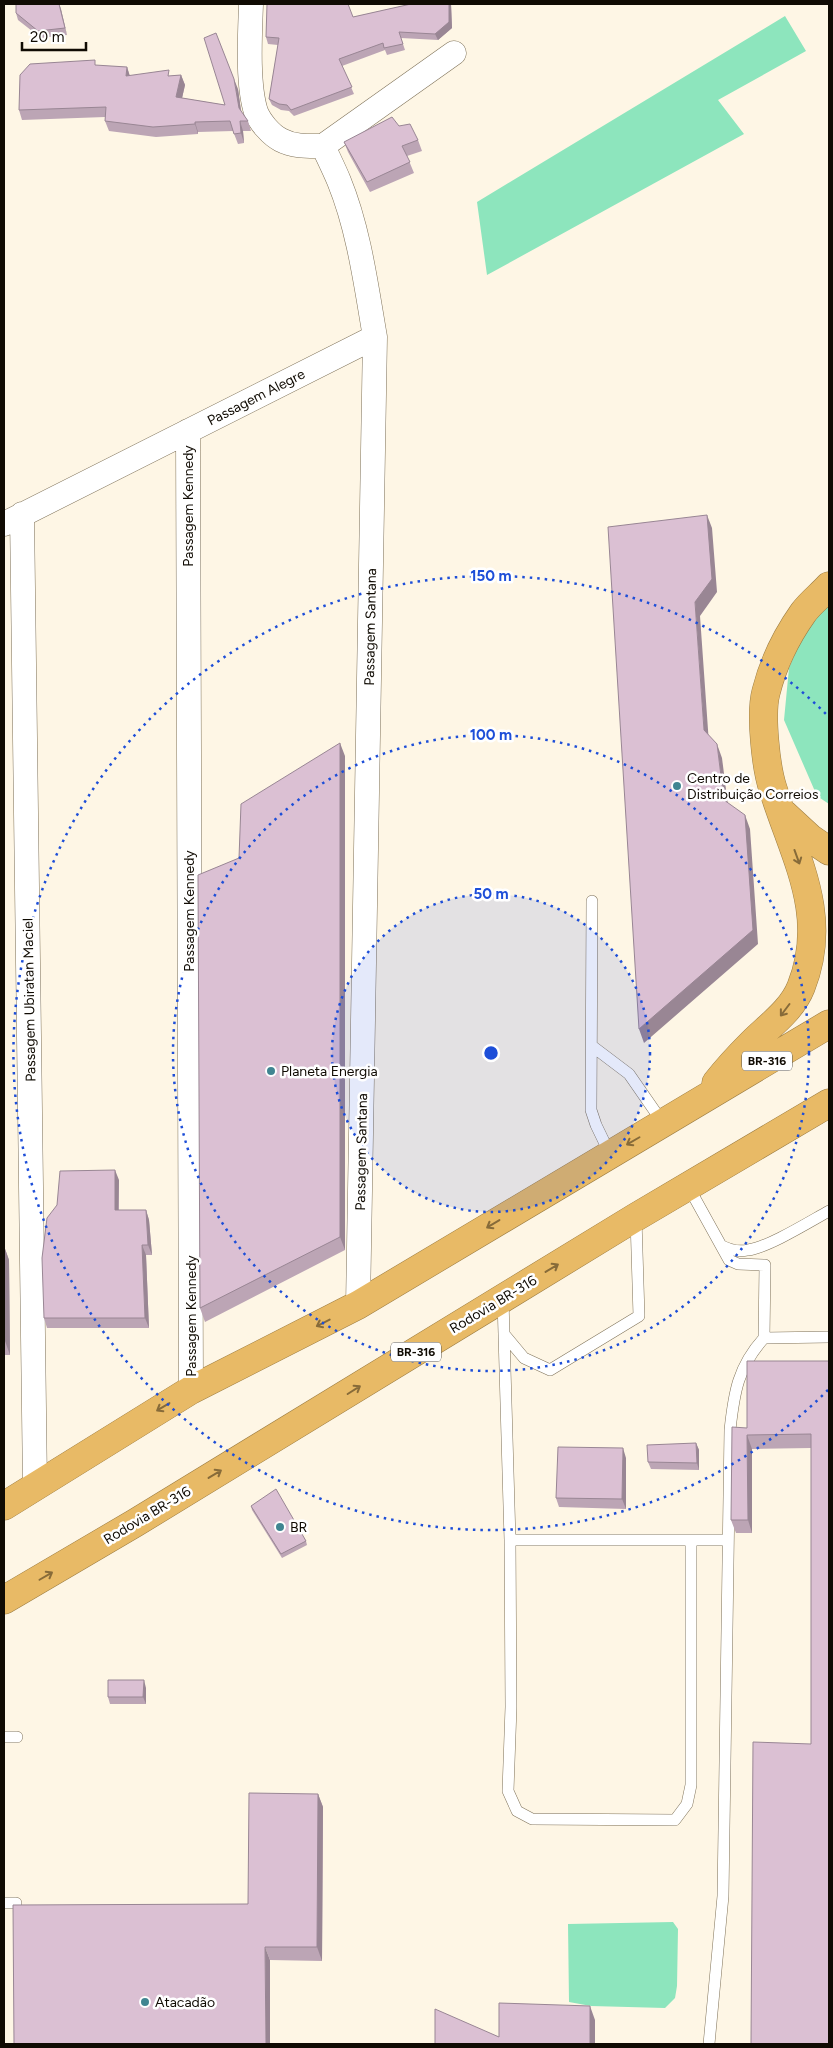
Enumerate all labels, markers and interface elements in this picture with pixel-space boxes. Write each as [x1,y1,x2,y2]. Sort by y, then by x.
scale bar [22,20,86,52]
text: 20 m [30,28,64,46]
street label: Passagem Alegre [205,365,308,429]
street label: Passagem Kennedy [180,445,197,567]
text: 150 m [470,567,512,585]
street label: Passagem Santana [361,568,380,686]
text: 100 m [470,726,512,744]
place label: Centro de Distribuição Correios [687,770,818,803]
marker: Centro de Distribuição Correios [671,780,683,792]
one-way arrow [793,848,802,864]
street label: Passagem Kennedy [181,850,198,972]
text: 50 m [473,885,509,903]
street label: Passagem Ubiratan Maciel [20,918,39,1082]
one-way arrow [779,1004,790,1017]
centre of rings [482,1044,500,1062]
road number: BR-316 [742,1052,792,1070]
place label: Planeta Energia [281,1063,378,1080]
marker: Planeta Energia [265,1065,277,1077]
street label: Passagem Santana [352,1093,371,1211]
one-way arrow [626,1136,641,1146]
one-way arrow [487,1219,501,1229]
street label: Passagem Kennedy [183,1255,200,1377]
one-way arrow [545,1263,559,1273]
street label: Rodovia BR-316 [447,1272,540,1337]
one-way arrow [315,1318,330,1328]
road number: BR-316 [391,1342,441,1361]
one-way arrow [347,1384,361,1394]
one-way arrow [157,1402,171,1412]
one-way arrow [208,1469,222,1479]
street label: Rodovia BR-316 [101,1483,194,1548]
place label: BR [290,1519,308,1536]
marker: BR [274,1521,286,1533]
one-way arrow [38,1570,52,1580]
place label: Atacadão [155,1994,215,2011]
marker: Atacadão [139,1996,151,2008]

